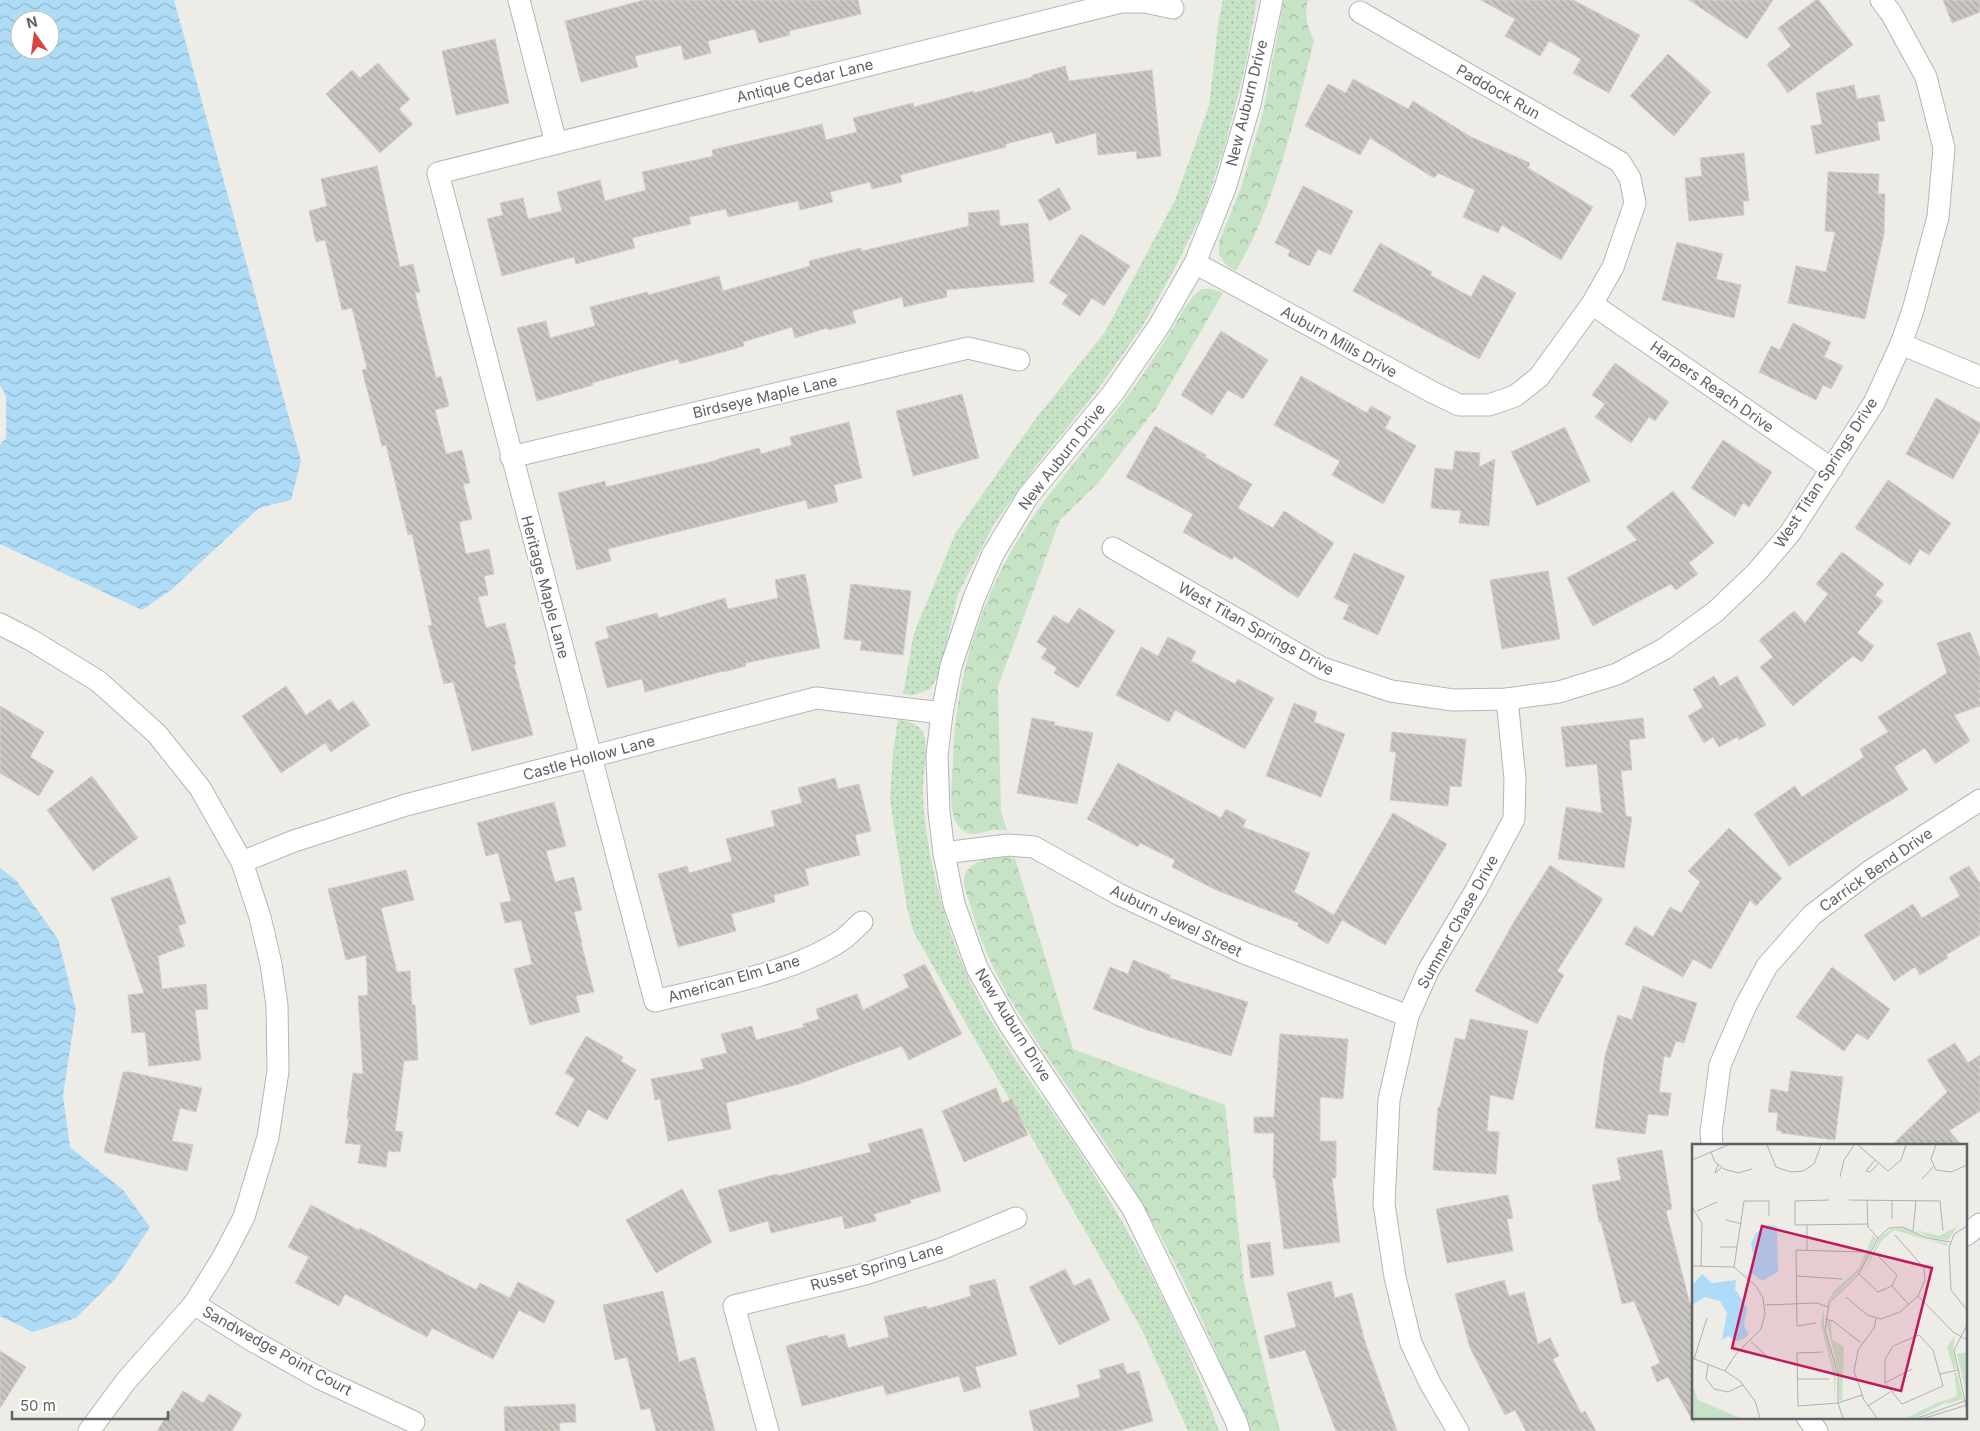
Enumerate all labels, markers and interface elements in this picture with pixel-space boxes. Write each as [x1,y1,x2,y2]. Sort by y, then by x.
north arrow [10,10,60,60]
text: N [25,12,39,31]
street label: New Auburn Drive [1222,38,1271,168]
street label: Antique Cedar Lane [734,54,875,107]
street label: Paddock Run [1453,60,1544,123]
street label: Auburn Mills Drive [1278,302,1401,381]
street label: Harpers Reach Drive [1647,337,1778,436]
street label: Birdseye Maple Lane [691,371,839,422]
street label: West Titan Springs Drive [1770,394,1881,551]
street label: New Auburn Drive [1014,400,1109,514]
street label: Heritage Maple Lane [517,513,574,660]
street label: West Titan Springs Drive [1175,578,1338,679]
street label: Castle Hollow Lane [521,731,657,784]
street label: Carrick Bend Drive [1815,823,1936,916]
street label: Summer Chase Drive [1413,852,1502,992]
street label: Auburn Jewel Street [1107,880,1245,961]
street label: American Elm Lane [666,951,802,1006]
street label: New Auburn Drive [971,965,1056,1085]
inset map [1692,1144,1968,1418]
street label: Russet Spring Lane [808,1238,945,1295]
street label: Sandwedge Point Court [199,1302,355,1400]
scale bar [12,1388,169,1420]
text: 50 m [20,1396,56,1415]

